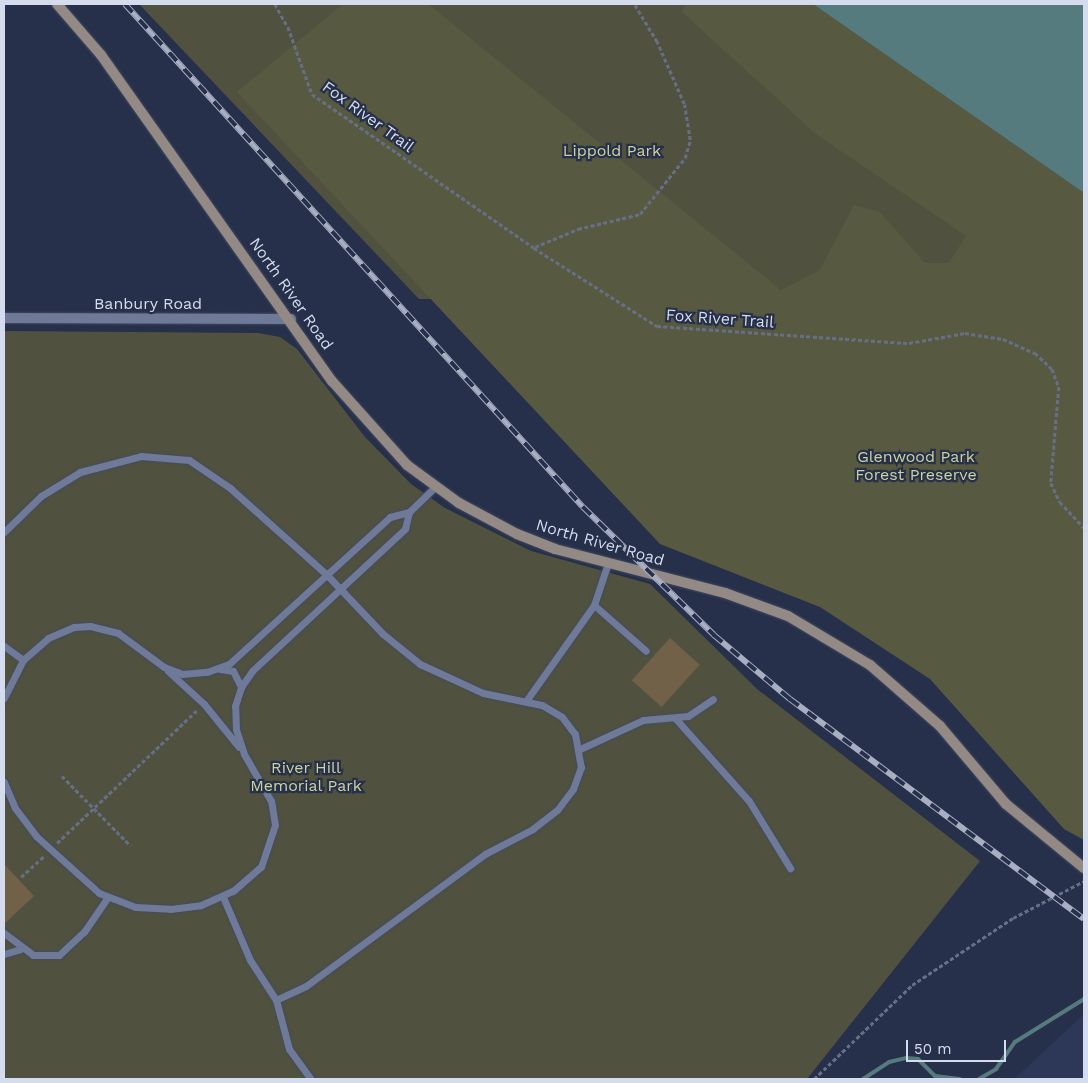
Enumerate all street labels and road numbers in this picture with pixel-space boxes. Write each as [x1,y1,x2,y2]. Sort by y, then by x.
street label: Fox River Trail [318,77,418,157]
street label: North River Road [245,234,337,354]
street label: Banbury Road [94,294,202,314]
street label: Fox River Trail [665,306,775,332]
street label: North River Road [534,515,666,571]

